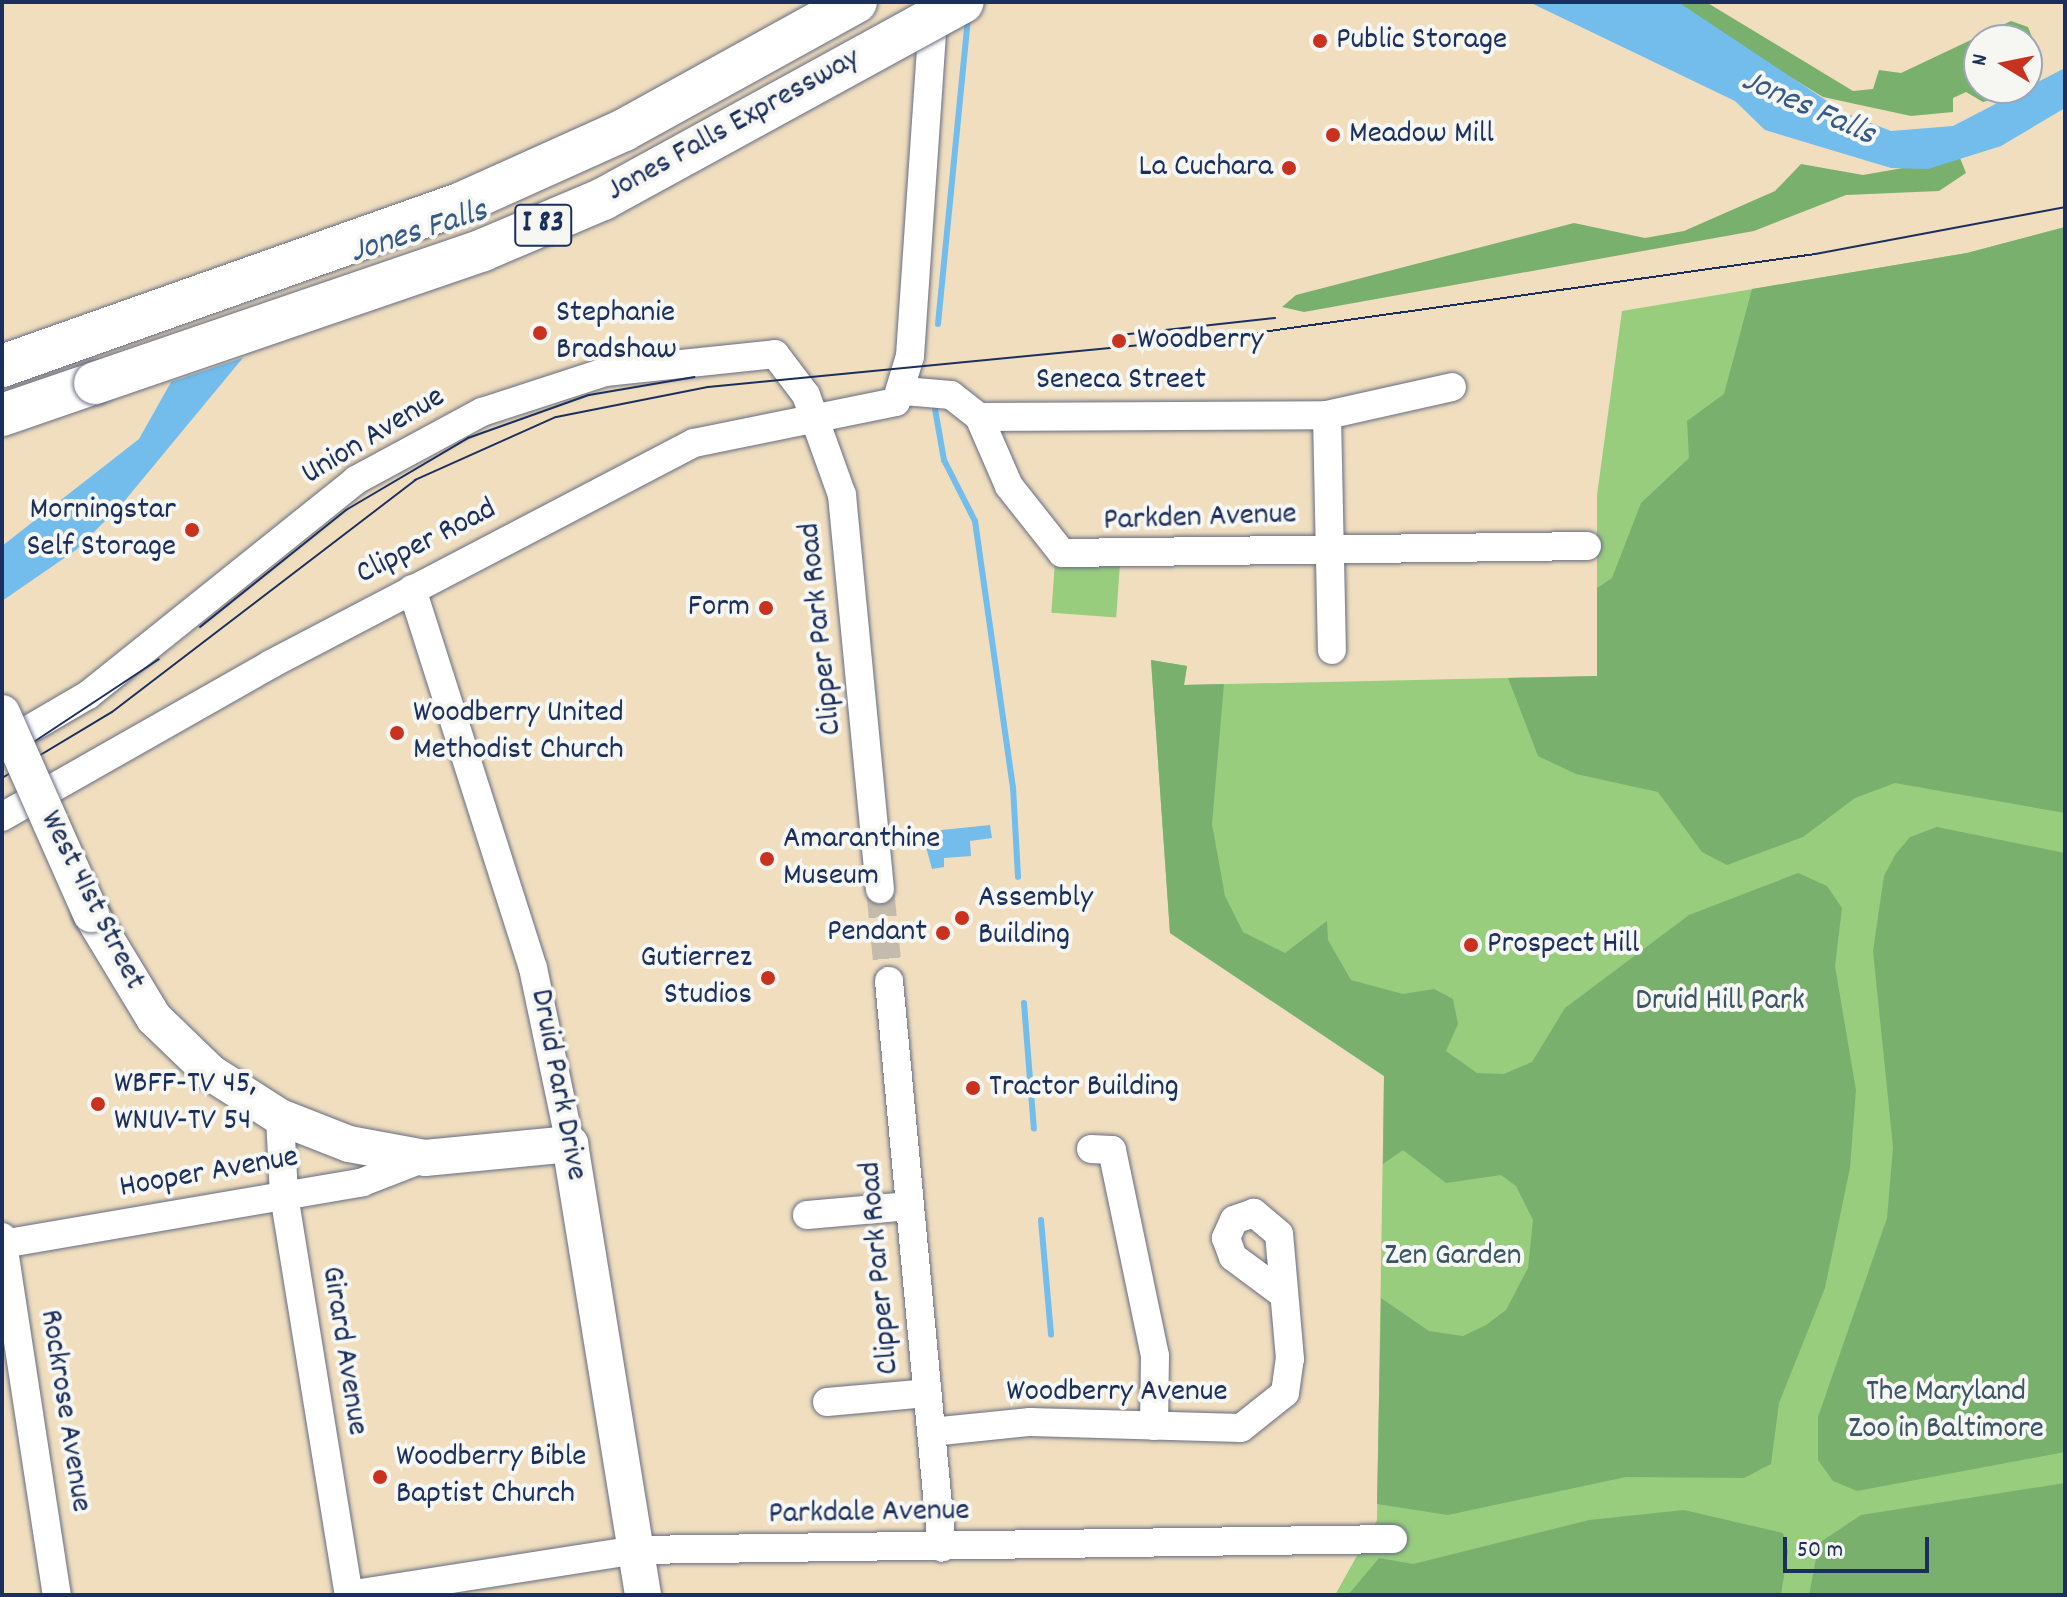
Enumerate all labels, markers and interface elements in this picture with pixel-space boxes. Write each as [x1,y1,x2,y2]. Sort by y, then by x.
place label: Public Storage [1336,22,1507,60]
north arrow [1963,24,2043,104]
marker: Public Storage [1311,32,1329,50]
street label: Jones Falls Expressway [601,40,867,212]
text: N [1965,52,1997,68]
water label: Jones Falls [1735,62,1881,156]
place label: Meadow Mill [1349,116,1494,154]
marker: Meadow Mill [1324,126,1342,144]
place label: La Cuchara [1139,149,1273,187]
marker: La Cuchara [1280,159,1298,177]
water label: Jones Falls [345,192,493,274]
road number: I 83 [513,199,573,251]
place label: Stephanie Bradshaw [556,296,677,371]
place label: Woodberry [1137,322,1263,360]
marker: Stephanie Bradshaw [531,324,549,342]
marker: Woodberry [1108,330,1130,352]
street label: Seneca Street [1036,362,1206,400]
street label: Union Avenue [296,379,452,495]
street label: Clipper Road [351,491,503,595]
place label: Morningstar Self Storage [26,493,176,568]
street label: Parkden Avenue [1103,496,1297,542]
marker: Morningstar Self Storage [183,521,201,539]
street label: Clipper Park Road [792,521,852,737]
place label: Form [688,589,750,627]
marker: Form [757,599,775,617]
place label: Woodberry United Methodist Church [413,696,624,771]
marker: Woodberry United Methodist Church [388,724,406,742]
street label: West 41st Street [29,805,153,997]
place label: Amaranthine Museum [783,822,940,897]
marker: Amaranthine Museum [758,850,776,868]
place label: Assembly Building [978,881,1093,956]
marker: Assembly Building [953,909,971,927]
place label: Pendant [827,914,927,952]
marker: Pendant [934,924,952,942]
place label: Prospect Hill [1487,926,1639,964]
marker: Prospect Hill [1462,936,1480,954]
place label: Gutierrez Studios [640,941,752,1016]
marker: Gutierrez Studios [759,969,777,987]
park label: Druid Hill Park [1635,983,1805,1021]
street label: Druid Park Drive [520,986,594,1184]
place label: WBFF-TV 45, WNUV-TV 54 [114,1067,257,1142]
place label: Tractor Building [989,1069,1179,1107]
marker: Tractor Building [964,1079,982,1097]
marker: WBFF-TV 45, WNUV-TV 54 [89,1095,107,1113]
street label: Hooper Avenue [117,1139,301,1209]
street label: Clipper Park Road [853,1160,909,1376]
park label: Zen Garden [1384,1238,1522,1276]
street label: Girard Avenue [311,1264,375,1438]
street label: Rockrose Avenue [29,1307,99,1515]
street label: Woodberry Avenue [1006,1374,1228,1412]
park label: The Maryland Zoo in Baltimore [1848,1375,2044,1450]
place label: Woodberry Bible Baptist Church [396,1440,586,1515]
marker: Woodberry Bible Baptist Church [371,1468,389,1486]
street label: Parkdale Avenue [768,1493,970,1535]
scale bar [1787,1521,1933,1571]
text: 50 m [1797,1534,1843,1568]

